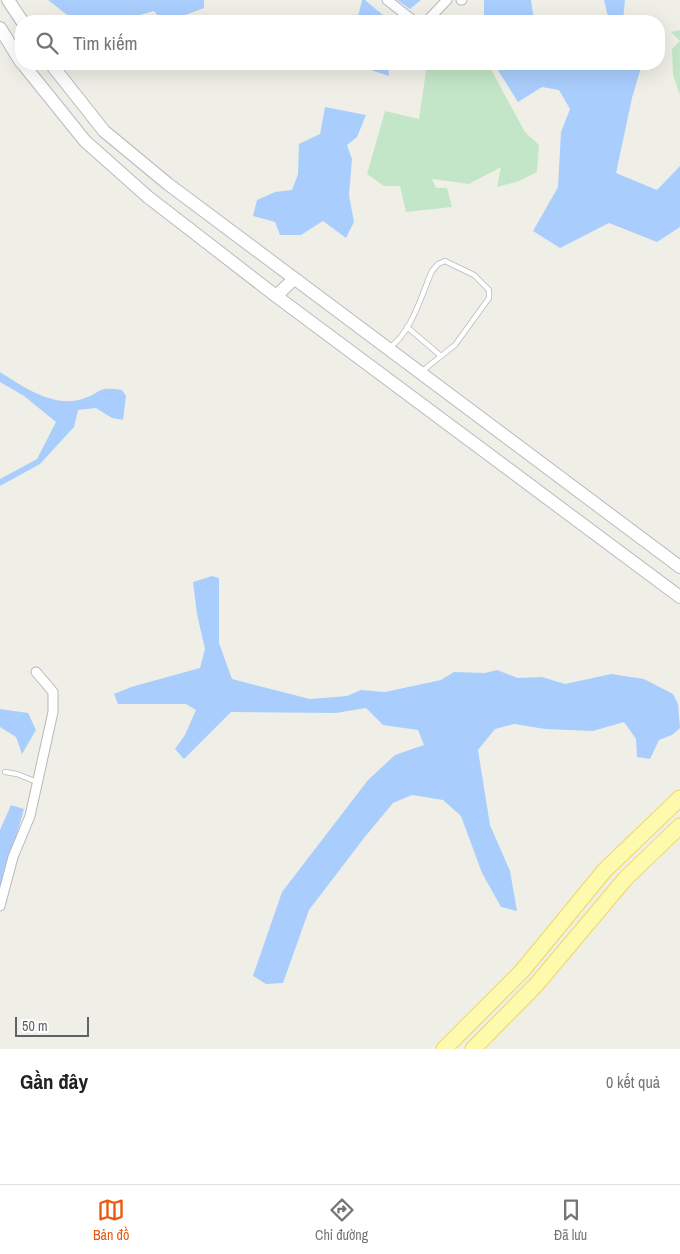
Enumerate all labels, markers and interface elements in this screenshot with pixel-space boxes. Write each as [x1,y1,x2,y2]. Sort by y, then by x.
search box [15,15,665,70]
icon: search [33,29,61,57]
text: Tìm kiếm [73,30,138,56]
scale bar [15,1014,89,1037]
text: 50 m [22,1017,48,1035]
text: Gần đây [20,1067,88,1096]
text: 0 kết quả [606,1071,660,1093]
tab: Bản đồ [93,1196,129,1244]
tab: Chỉ đường [315,1196,368,1244]
tab: Đã lưu [554,1196,587,1244]

